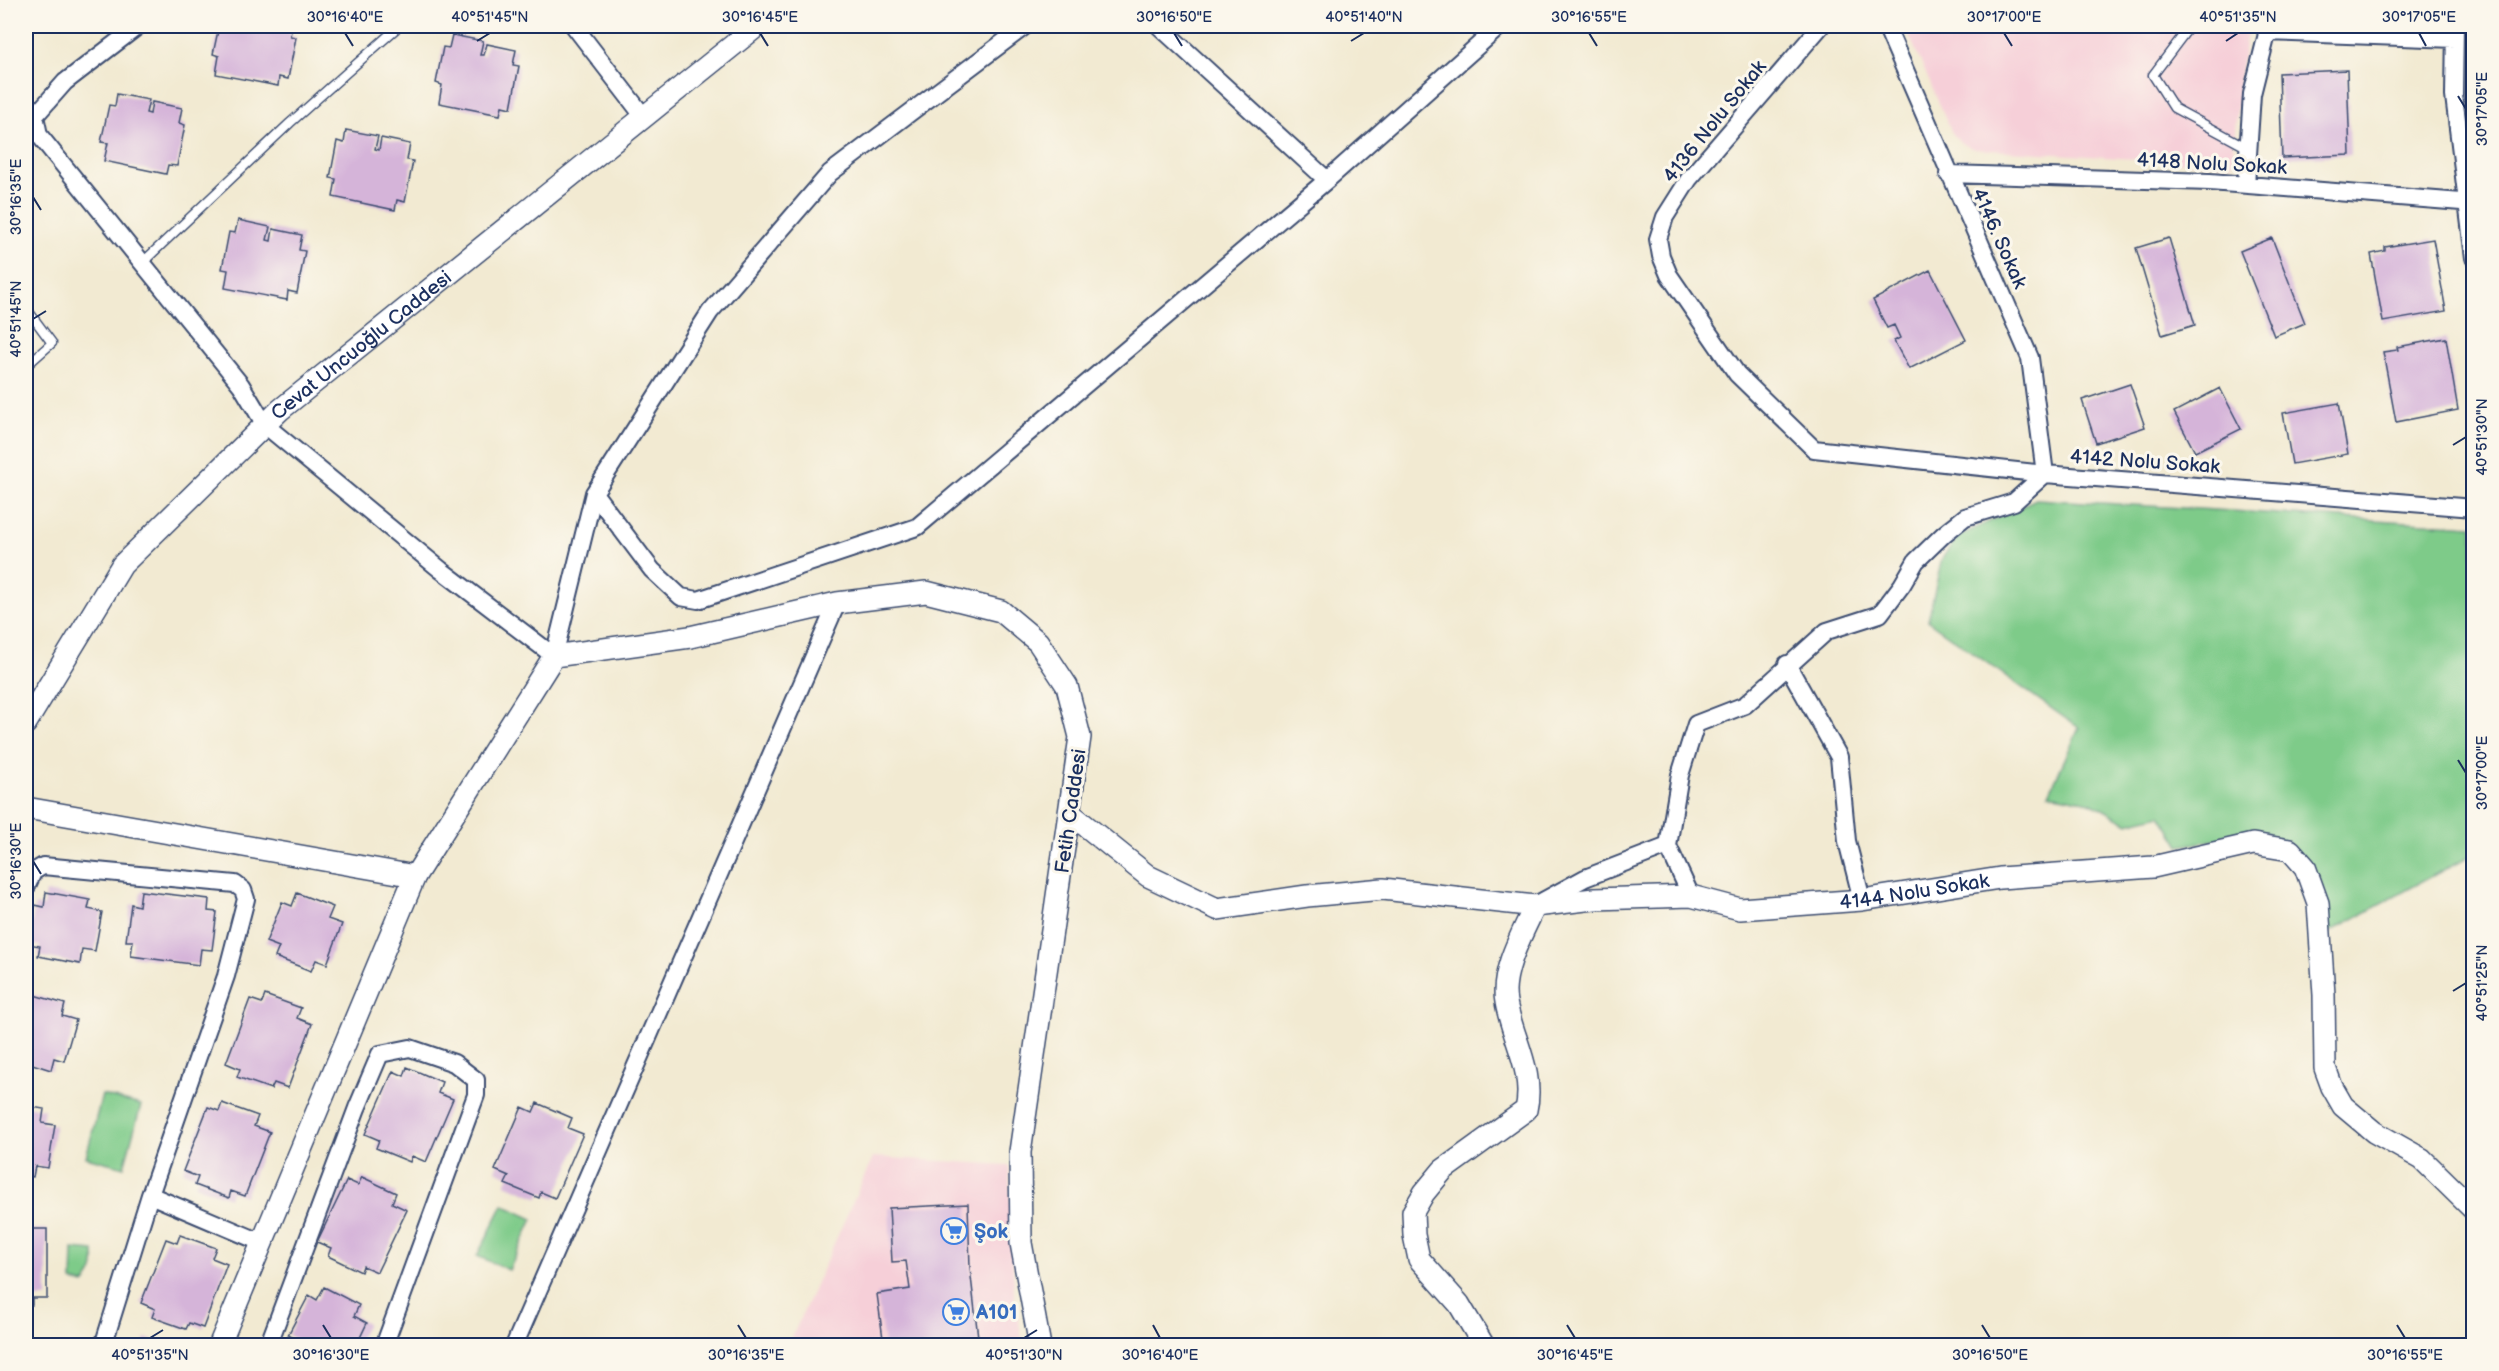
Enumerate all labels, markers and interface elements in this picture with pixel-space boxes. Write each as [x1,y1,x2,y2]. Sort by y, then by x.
text: 30°16'40"E [307,8,383,27]
text: 40°51'45"N [451,8,529,27]
text: 30°16'45"E [722,8,798,27]
text: 30°16'50"E [1136,8,1212,27]
text: 40°51'40"N [1325,8,1403,27]
text: 30°16'55"E [1551,8,1627,27]
text: 30°17'00"E [1967,8,2041,27]
text: 40°51'35"N [2199,8,2277,27]
text: 30°17'05"E [2382,8,2456,27]
street label: 4136 Nolu Sokak [1658,55,1772,188]
text: 30°17'05"E [2473,72,2492,146]
street label: 4148 Nolu Sokak [2136,148,2288,180]
text: 30°16'35"E [7,159,26,235]
street label: 4146. Sokak [1966,185,2032,292]
street label: Cevat Uncuoğlu Caddesi [266,266,457,425]
text: 40°51'45"N [7,280,26,358]
text: 40°51'30"N [2473,398,2492,476]
street label: 4142 Nolu Sokak [2069,445,2221,479]
text: 30°17'00"E [2473,736,2492,810]
street label: Fetih Caddesi [1050,747,1092,875]
text: 30°16'30"E [7,822,26,899]
street label: 4144 Nolu Sokak [1839,869,1991,915]
text: 40°51'25"N [2473,945,2492,1021]
supermarket icon: Şok [939,1216,969,1246]
place label: Şok [974,1220,1009,1244]
supermarket icon: A101 [941,1297,971,1327]
place label: A101 [975,1301,1018,1325]
text: 40°51'35"N [111,1346,189,1365]
text: 30°16'30"E [293,1346,370,1365]
text: 30°16'35"E [708,1346,784,1365]
text: 40°51'30"N [985,1346,1063,1365]
text: 30°16'40"E [1122,1346,1198,1365]
text: 30°16'45"E [1537,1346,1613,1365]
text: 30°16'50"E [1952,1346,2028,1365]
text: 30°16'55"E [2367,1346,2443,1365]

